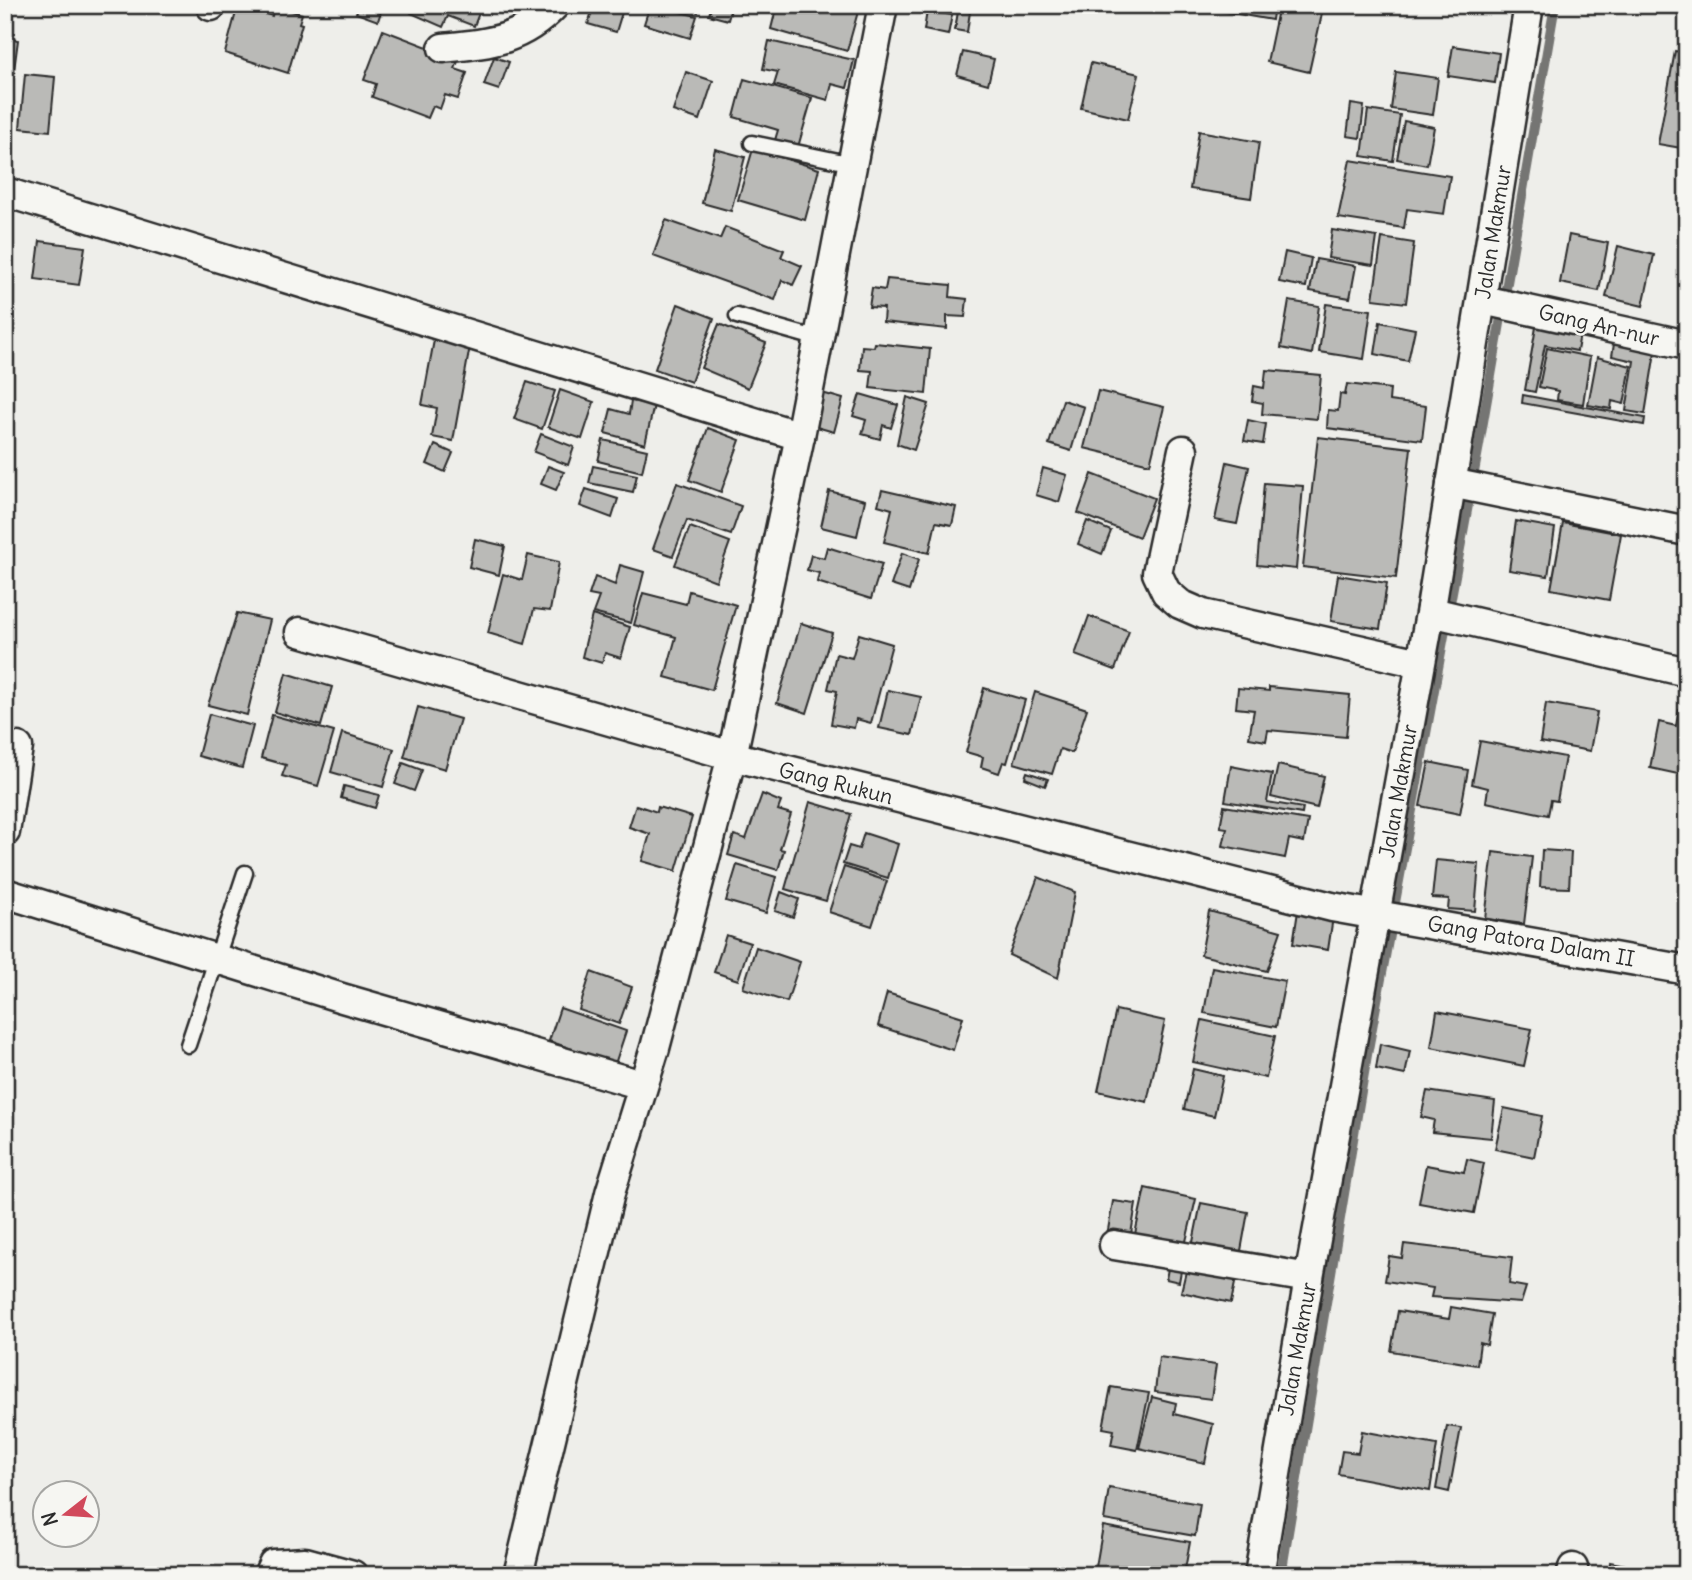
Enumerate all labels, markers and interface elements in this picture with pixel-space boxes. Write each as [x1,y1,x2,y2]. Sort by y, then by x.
street label: Jalan Makmur [1469,163,1517,301]
street label: Gang An-nur [1536,298,1662,352]
street label: Jalan Makmur [1373,722,1423,860]
street label: Gang Rukun [776,756,896,810]
street label: Gang Patora Dalam II [1425,910,1637,972]
street label: Jalan Makmur [1272,1280,1322,1418]
north arrow [32,1478,102,1548]
text: N [36,1509,63,1529]

